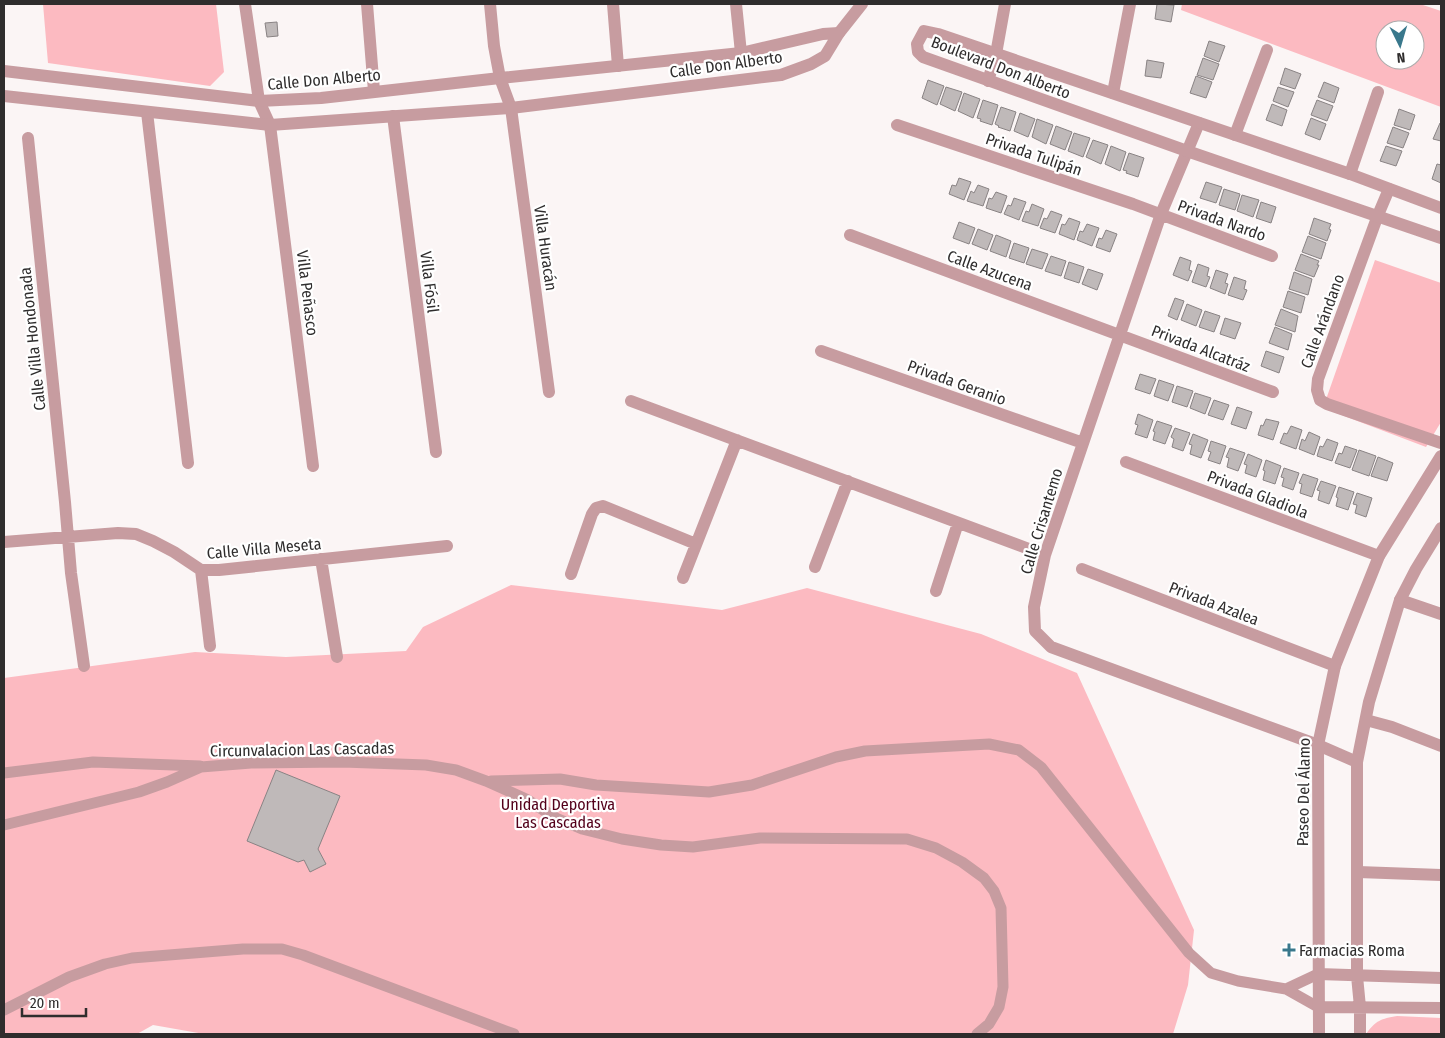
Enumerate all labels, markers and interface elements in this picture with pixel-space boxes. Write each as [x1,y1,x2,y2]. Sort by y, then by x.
north arrow [1375,20,1425,70]
street label: Boulevard Don Alberto [928,32,1073,103]
street label: Calle Don Alberto [668,47,784,82]
text: N [1396,49,1406,66]
street label: Calle Don Alberto [267,65,381,94]
street label: Privada Tulipán [983,129,1084,180]
street label: Privada Nardo [1175,196,1268,245]
street label: Villa Huracán [530,204,561,292]
street label: Calle Azucena [945,246,1035,295]
street label: Villa Peñasco [293,249,322,337]
street label: Villa Fósil [416,250,443,314]
street label: Calle Villa Hondonada [16,266,49,412]
street label: Calle Arándano [1297,272,1348,371]
street label: Privada Alcatráz [1149,321,1253,376]
street label: Privada Geranio [905,356,1009,409]
street label: Calle Crisantemo [1016,466,1067,576]
street label: Privada Gladiola [1205,466,1311,523]
street label: Calle Villa Meseta [206,534,322,563]
street label: Privada Azalea [1166,578,1262,629]
street label: Circunvalacion Las Cascadas [210,738,394,761]
street label: Paseo Del Álamo [1293,738,1314,846]
park label: Unidad Deportiva Las Cascadas [501,795,615,832]
place label: Farmacias Roma [1299,941,1405,960]
marker: Farmacias Roma [1283,944,1295,956]
scale bar [22,986,86,1018]
text: 20 m [30,994,60,1012]

